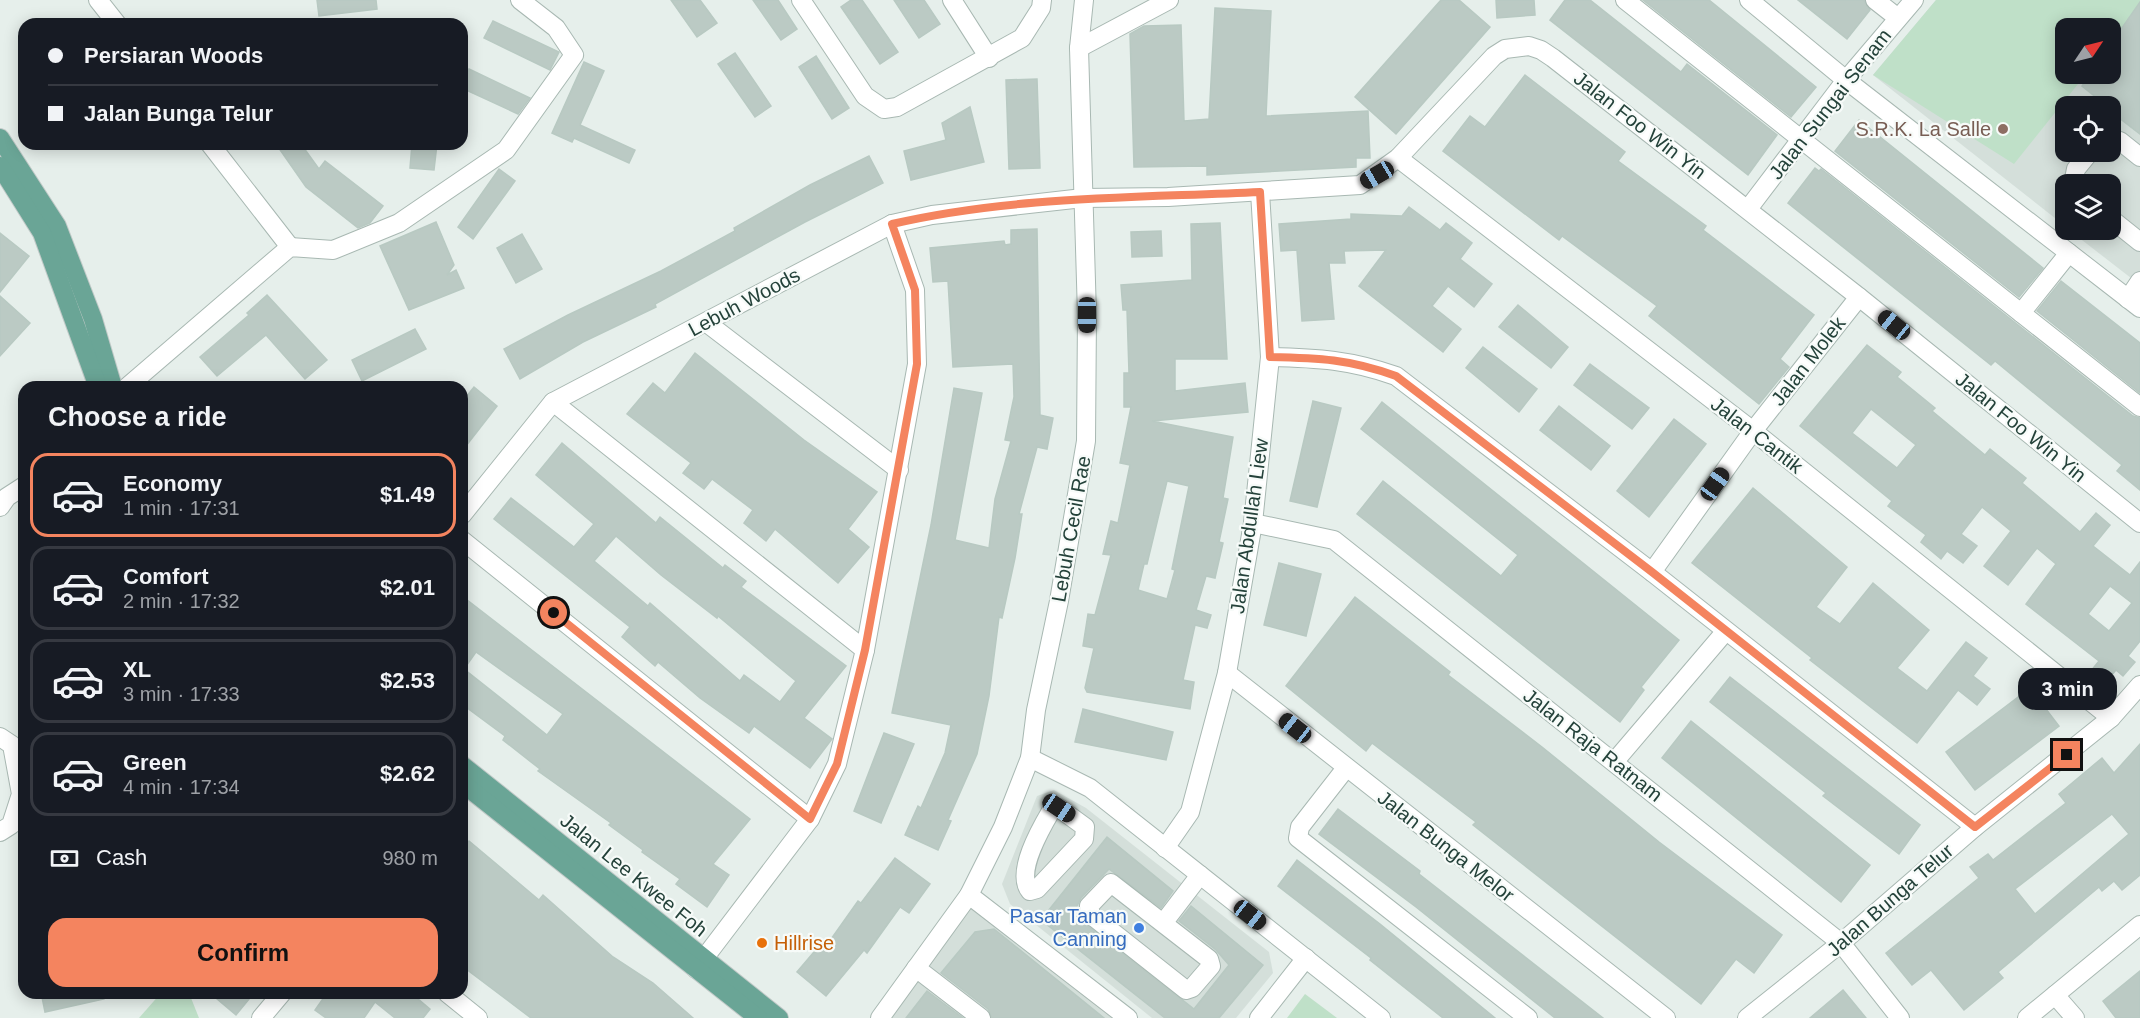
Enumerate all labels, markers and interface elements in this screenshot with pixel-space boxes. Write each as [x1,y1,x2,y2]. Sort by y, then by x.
north arrow [2055,18,2121,84]
map controls [2055,18,2121,240]
street label: Jalan Sungai Senam [1765,25,1895,183]
text: Persiaran Woods [84,43,263,68]
street label: Jalan Foo Win Yin [1570,67,1710,183]
button: locate [2055,96,2121,162]
text: Jalan Bunga Telur [84,101,273,126]
place label: S.R.K. La Salle [1855,118,1991,140]
marker: S.R.K. La Salle [1996,122,2010,136]
car [1357,158,1397,192]
button: layers [2055,174,2121,240]
street label: Lebuh Woods [685,263,803,341]
car [1078,297,1096,333]
car [1874,307,1914,343]
street label: Jalan Molek [1766,311,1850,410]
street label: Jalan Foo Win Yin [1951,368,2091,486]
street label: Jalan Cantik [1707,392,1808,478]
text: Choose a ride [48,402,227,432]
street label: Jalan Abdullah Liew [1226,436,1272,615]
street label: Lebuh Cecil Rae [1047,454,1095,604]
car [1697,464,1733,504]
icon: car [51,468,105,522]
text: Economy [123,471,222,496]
text: $1.49 [380,482,435,507]
text: 1 min · 17:31 [123,497,240,519]
icon: car [51,561,105,615]
text: Comfort [123,564,209,589]
text: $2.01 [380,575,435,600]
text: 2 min · 17:32 [123,590,240,612]
route start [540,599,567,626]
icon: car [51,654,105,708]
text: XL [123,657,151,682]
text: $2.53 [380,668,435,693]
callout: 3 min [2018,668,2116,710]
text: 3 min [2041,678,2094,700]
text: 3 min · 17:33 [123,683,240,705]
street label: Jalan Raja Ratnam [1519,684,1667,806]
car [1275,710,1315,746]
route end [2053,741,2080,768]
icon: car [51,747,105,801]
text: Green [123,750,187,775]
text: $2.62 [380,761,435,786]
text: 4 min · 17:34 [123,776,240,798]
street label: Jalan Bunga Melor [1374,786,1519,906]
car [1039,790,1079,826]
street label: Jalan Lee Kwee Foh [556,809,712,941]
street label: Jalan Bunga Telur [1823,839,1958,961]
icon: cash [48,842,81,875]
text: Cash [96,845,147,870]
text: 980 m [382,847,438,869]
car [1230,897,1270,933]
place label: Pasar Taman Canning [1010,905,1127,950]
button: Confirm [48,918,438,987]
marker: Pasar Taman Canning [1132,921,1146,935]
place label: Hillrise [774,932,834,954]
marker: Hillrise [755,936,769,950]

